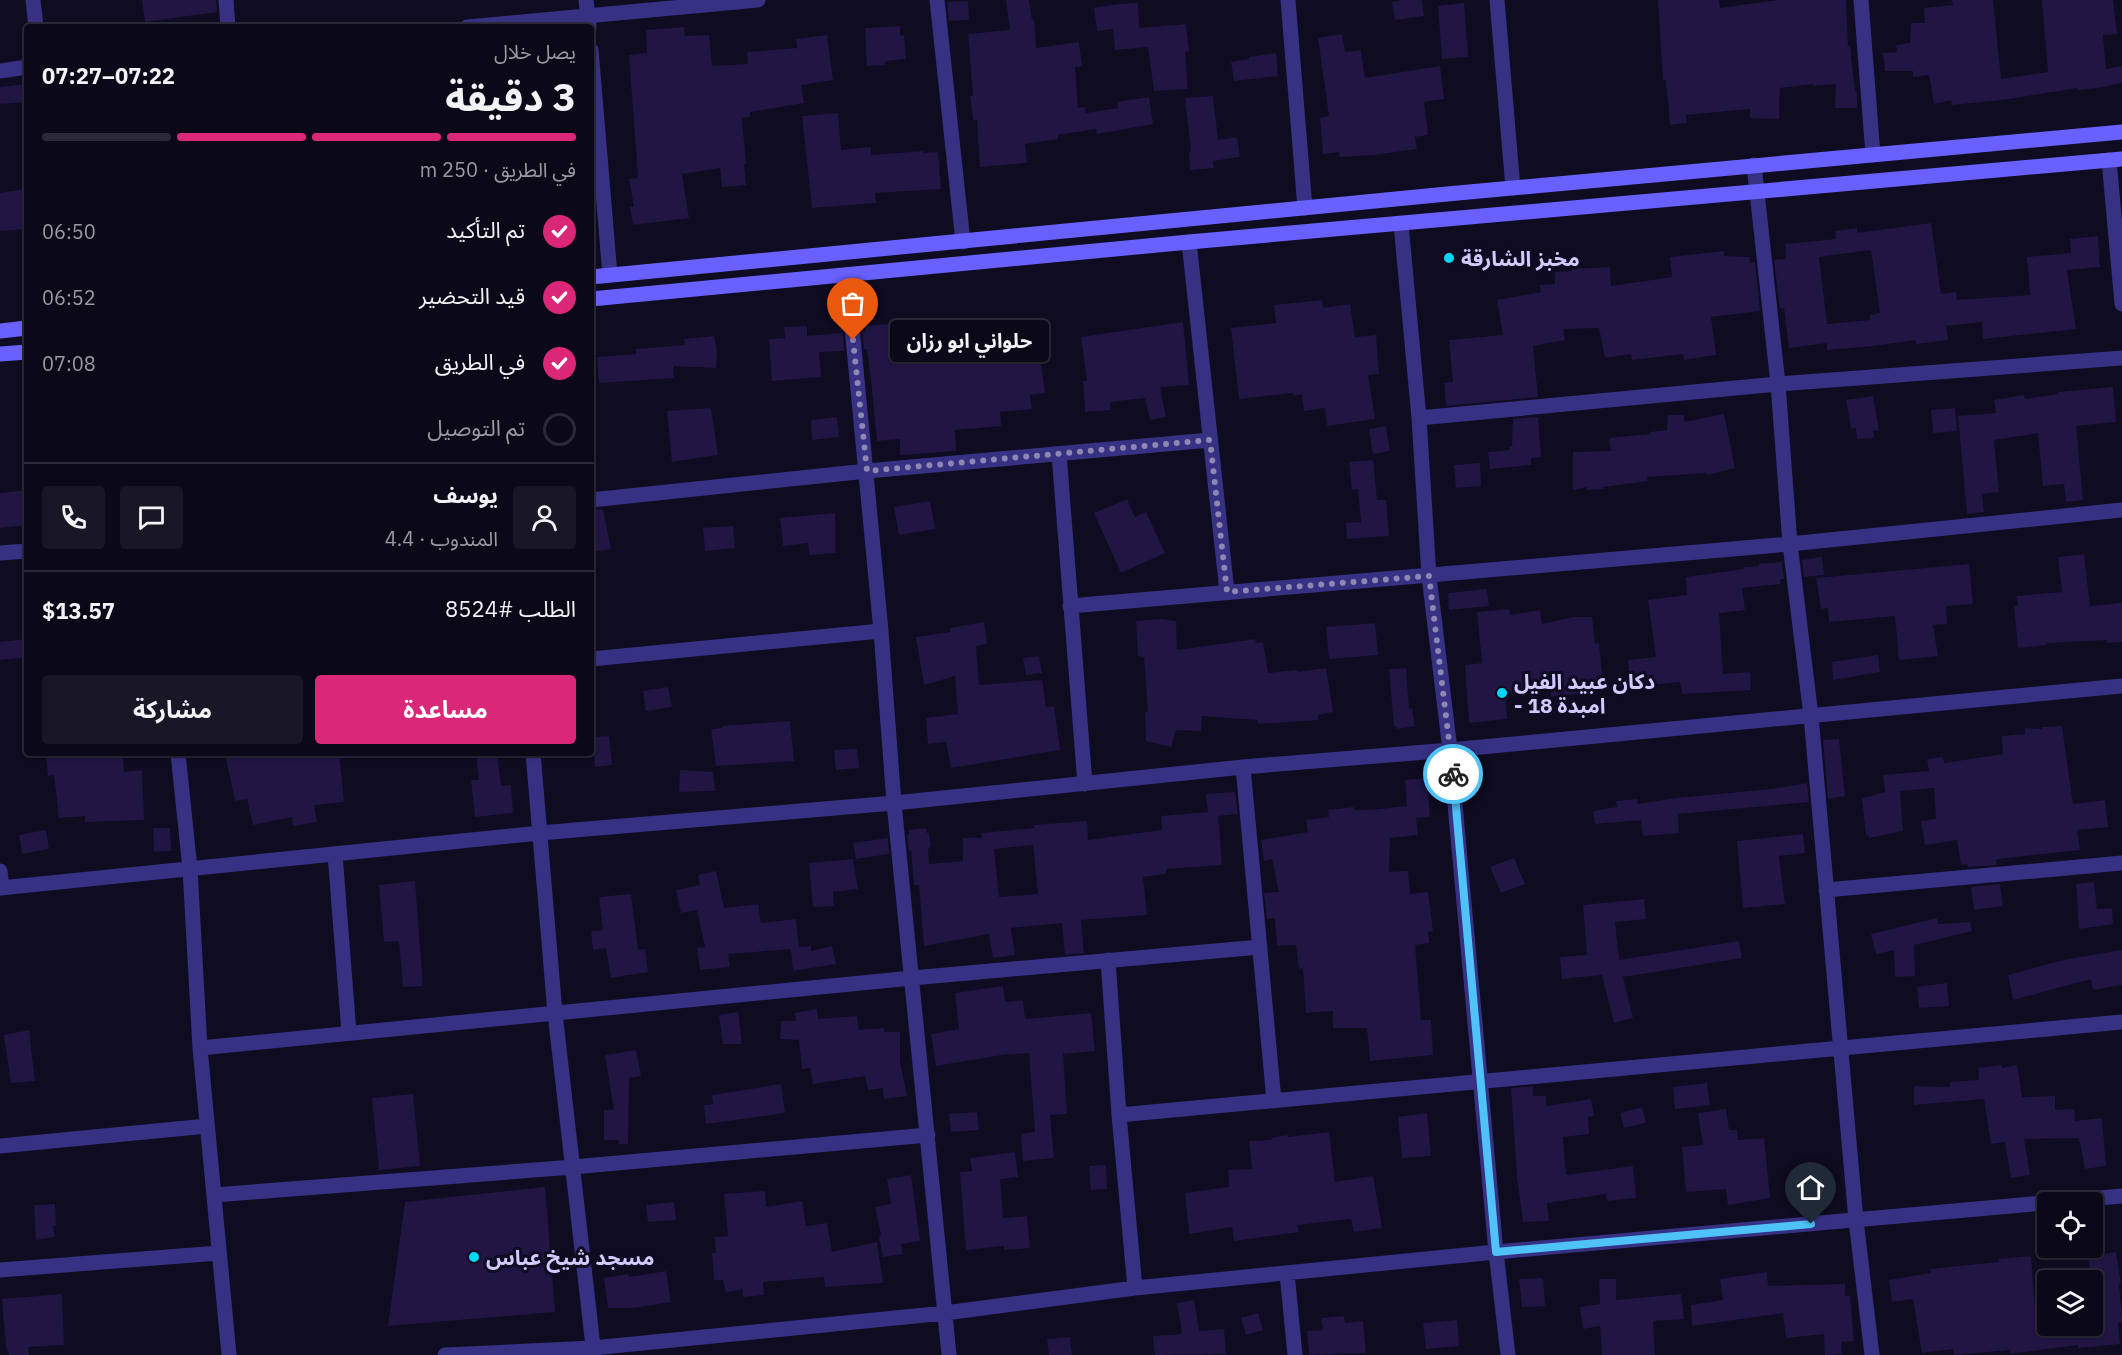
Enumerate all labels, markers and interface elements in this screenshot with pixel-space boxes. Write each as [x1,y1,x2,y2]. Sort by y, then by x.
text: يصل خلال [494,38,576,65]
text: 07:22–07:27 [42,61,175,90]
text: 3 دقيقة [445,71,576,122]
text: في الطريق · 250 m [420,156,576,183]
text: تم التأكيد [446,215,525,244]
icon: check [543,215,576,248]
text: 06:50 [42,218,96,245]
place label: مخبز الشارقة [1461,244,1580,272]
marker: مخبز الشارقة [1442,251,1456,265]
pin [827,278,878,340]
text: قيد التحضير [419,281,525,310]
icon: check [543,281,576,314]
text: 06:52 [42,284,96,311]
icon: bag [836,287,869,320]
callout: حلواني ابو رزان [889,319,1048,361]
text: حلواني ابو رزان [907,327,1032,354]
text: في الطريق [435,347,525,376]
icon: check [543,347,576,380]
text: 07:08 [42,350,96,377]
text: تم التوصيل [427,413,525,442]
text: يوسف [433,480,498,509]
button: phone [42,486,105,549]
button: chat [120,486,183,549]
button: person [513,486,576,549]
text: المندوب · 4.4 [385,525,498,552]
text: الطلب #8524 [445,594,576,623]
text: $13.57 [42,596,115,625]
place label: دكان عبيد الفيل - امبدة 18 [1514,667,1655,719]
button: مشاركة [42,675,303,744]
button: مساعدة [315,675,576,744]
marker: دكان عبيد الفيل - امبدة 18 [1495,686,1509,700]
courier [1423,744,1483,804]
icon: bike [1437,758,1470,791]
pin [1785,1162,1836,1224]
icon: home [1794,1171,1827,1204]
map controls [2037,1192,2103,1336]
button: locate [2037,1192,2103,1258]
place label: مسجد شيخ عباس [486,1243,655,1273]
marker: مسجد شيخ عباس [467,1250,481,1264]
button: layers [2037,1270,2103,1336]

